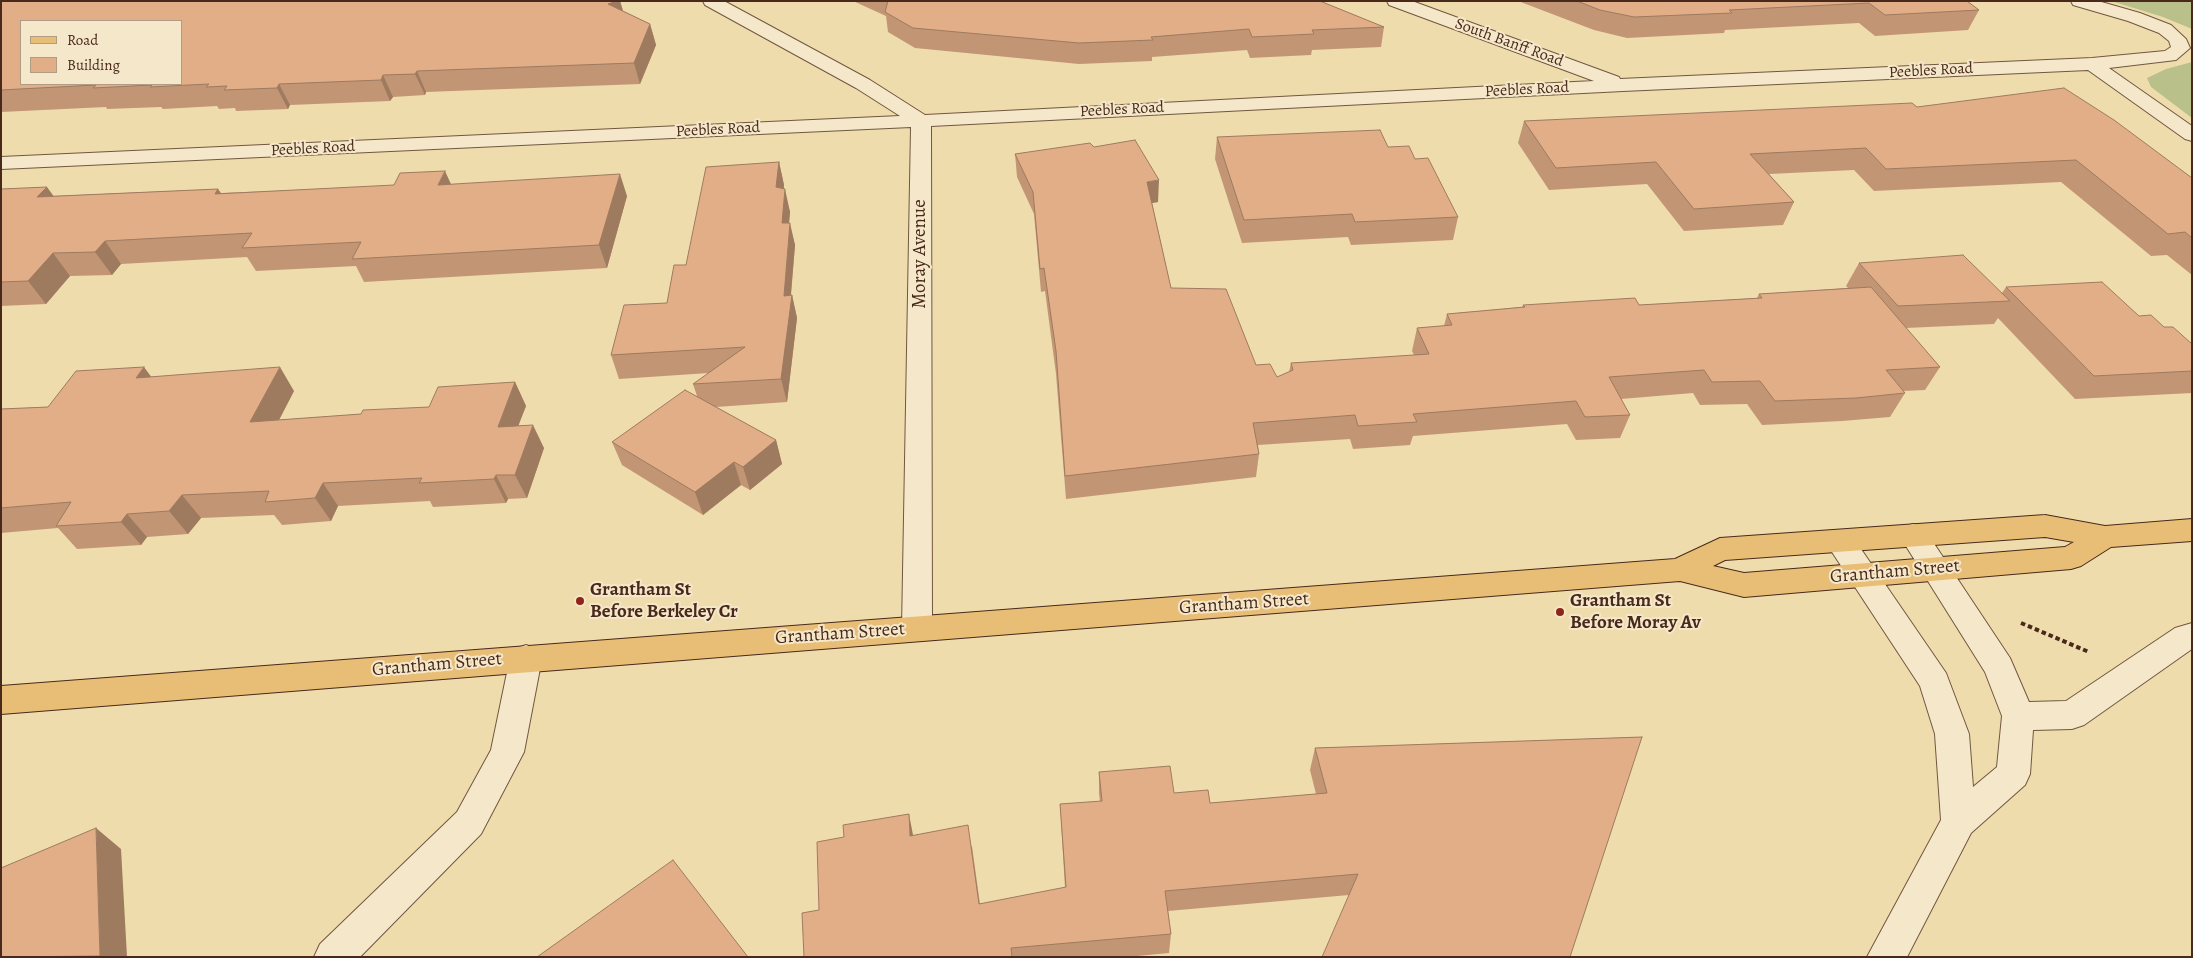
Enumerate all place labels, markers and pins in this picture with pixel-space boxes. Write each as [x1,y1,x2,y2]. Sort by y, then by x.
place label: Grantham St Before Berkeley Cr [590,579,738,623]
place label: Grantham St Before Moray Av [1570,590,1701,634]
marker: Grantham St Before Berkeley Cr [574,595,586,607]
marker: Grantham St Before Moray Av [1554,606,1566,618]

